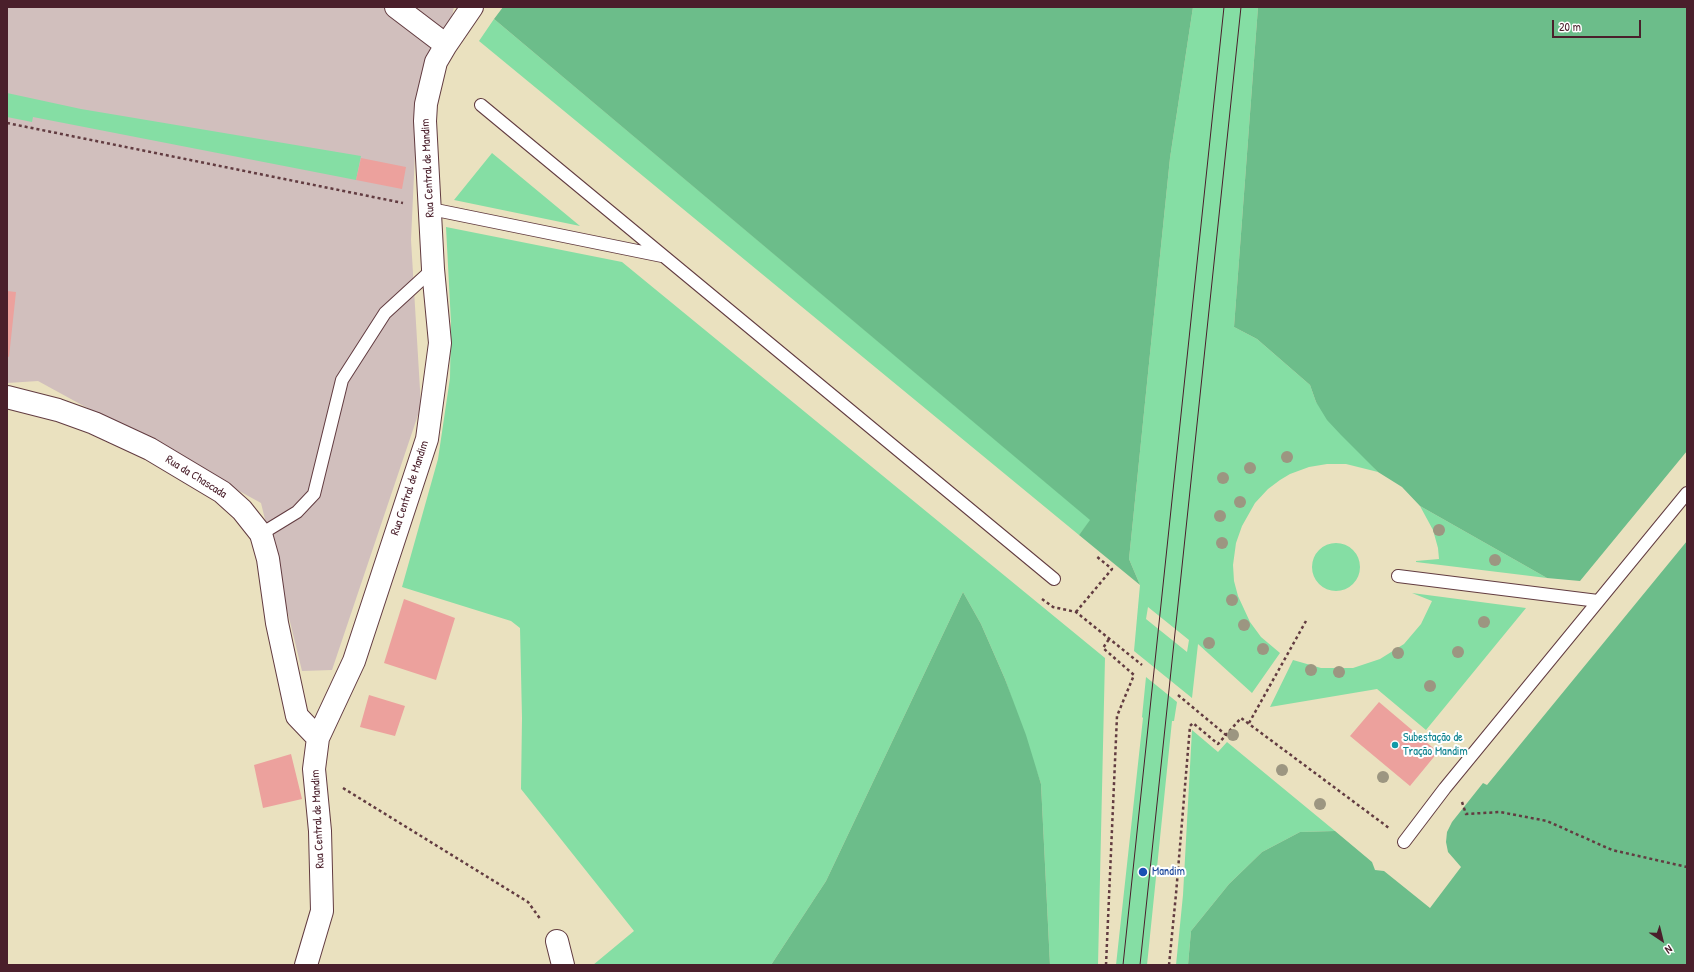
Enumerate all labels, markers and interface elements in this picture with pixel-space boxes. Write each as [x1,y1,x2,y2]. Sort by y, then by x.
scale bar [1554,12,1643,38]
text: 20 m [1559,18,1581,35]
street label: Rua Central de Mandim [418,118,438,218]
street label: Rua Central de Mandim [388,439,432,537]
street label: Rua da Chascada [163,452,229,502]
place label: Subestação de Tração Mandim [1403,731,1468,759]
marker: Subestação de Tração Mandim [1390,740,1400,750]
street label: Rua Central de Mandim [308,769,328,869]
place label: Mandim [1152,865,1185,879]
marker: Mandim [1137,866,1149,878]
north arrow [1642,920,1682,960]
text: N [1662,942,1675,957]

